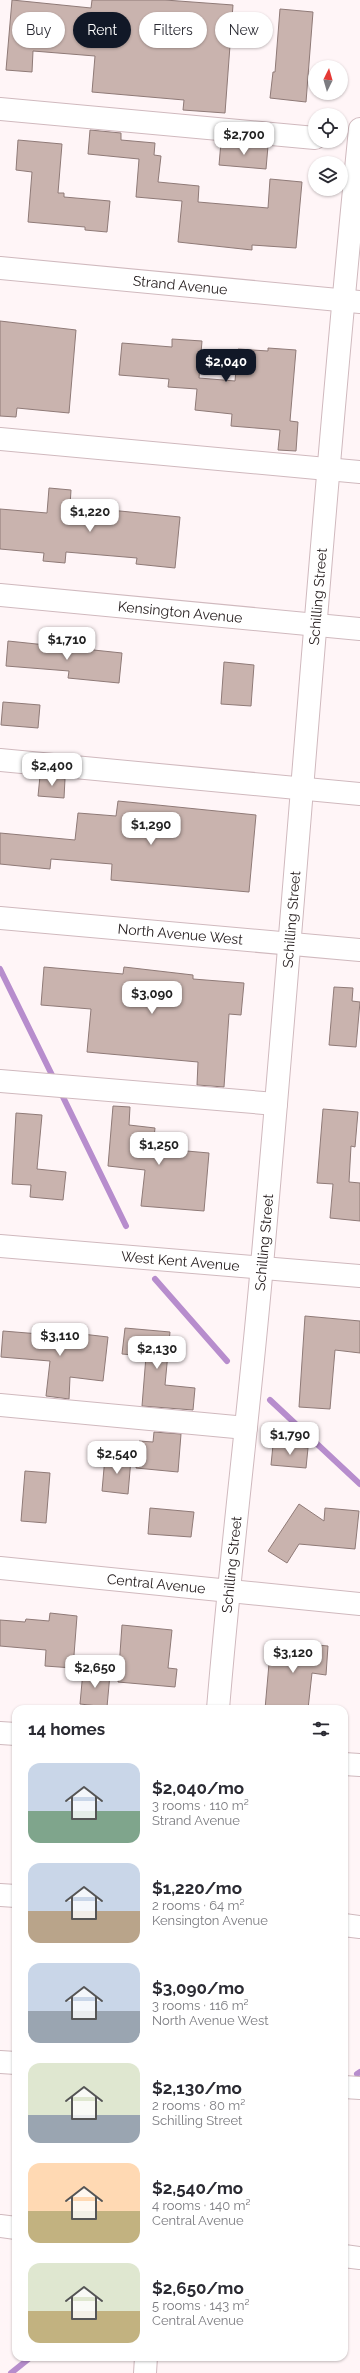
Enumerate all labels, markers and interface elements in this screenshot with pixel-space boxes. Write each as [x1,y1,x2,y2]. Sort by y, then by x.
chip: Buy [12,12,65,48]
chip: Rent [73,12,131,48]
chip: Filters [139,12,207,48]
chip: New [215,12,273,48]
north arrow [308,60,348,100]
map controls [308,60,348,196]
button: locate [308,108,348,148]
pin: $2,700 [211,122,277,156]
text: $2,700 [223,127,265,142]
button: layers [308,156,348,196]
street label: Strand Avenue [132,273,228,297]
pin: $2,040 [193,349,259,383]
text: $2,040 [205,354,247,369]
pin: $1,220 [57,499,123,533]
text: $1,220 [70,504,110,519]
street label: Schilling Street [306,547,330,646]
street label: Kensington Avenue [117,598,243,626]
pin: $1,710 [34,627,100,661]
text: $1,710 [47,632,87,647]
pin: $2,400 [19,753,85,787]
text: $2,400 [31,758,73,773]
pin: $1,290 [118,812,184,846]
text: $1,290 [131,817,171,832]
street label: Schilling Street [279,870,303,969]
street label: North Avenue West [117,920,244,948]
pin: $3,090 [119,981,185,1015]
text: $3,090 [131,986,173,1001]
pin: $1,250 [126,1132,192,1166]
text: $1,250 [139,1137,179,1152]
street label: Schilling Street [252,1193,276,1291]
street label: West Kent Avenue [120,1248,240,1274]
pin: $3,110 [27,1323,93,1357]
text: $3,110 [40,1328,80,1343]
pin: $2,130 [124,1336,190,1370]
text: $2,130 [137,1341,177,1356]
pin: $1,790 [257,1422,323,1456]
text: $1,790 [270,1427,310,1442]
pin: $2,540 [84,1441,150,1475]
text: $2,540 [96,1446,138,1461]
street label: Schilling Street [219,1515,245,1614]
street label: Central Avenue [106,1571,206,1597]
pin: $3,120 [260,1640,326,1674]
text: $3,120 [273,1645,313,1660]
pin: $2,650 [62,1655,128,1689]
text: $2,650 [74,1660,116,1675]
icon: filters [310,1718,332,1740]
text: 14 homes [28,1719,105,1739]
text: $2,040/mo [152,1778,244,1798]
icon: home [60,1779,108,1827]
text: 3 rooms · 110 m² [152,1798,249,1813]
text: Strand Avenue [152,1813,240,1828]
text: $1,220/mo [152,1878,242,1898]
icon: home [60,1879,108,1927]
text: 2 rooms · 64 m² [152,1898,244,1913]
text: Kensington Avenue [152,1913,268,1928]
text: $3,090/mo [152,1978,244,1998]
icon: home [60,1979,108,2027]
text: 3 rooms · 116 m² [152,1998,249,2013]
text: North Avenue West [152,2013,269,2028]
text: $2,130/mo [152,2078,242,2098]
icon: home [60,2079,108,2127]
text: 2 rooms · 80 m² [152,2098,245,2113]
text: Schilling Street [152,2113,242,2128]
text: $2,540/mo [152,2178,243,2198]
icon: home [60,2179,108,2227]
text: 4 rooms · 140 m² [152,2198,250,2213]
text: Central Avenue [152,2213,244,2228]
text: $2,650/mo [152,2278,244,2298]
icon: home [60,2279,108,2327]
text: 5 rooms · 143 m² [152,2298,249,2313]
text: Central Avenue [152,2313,244,2328]

